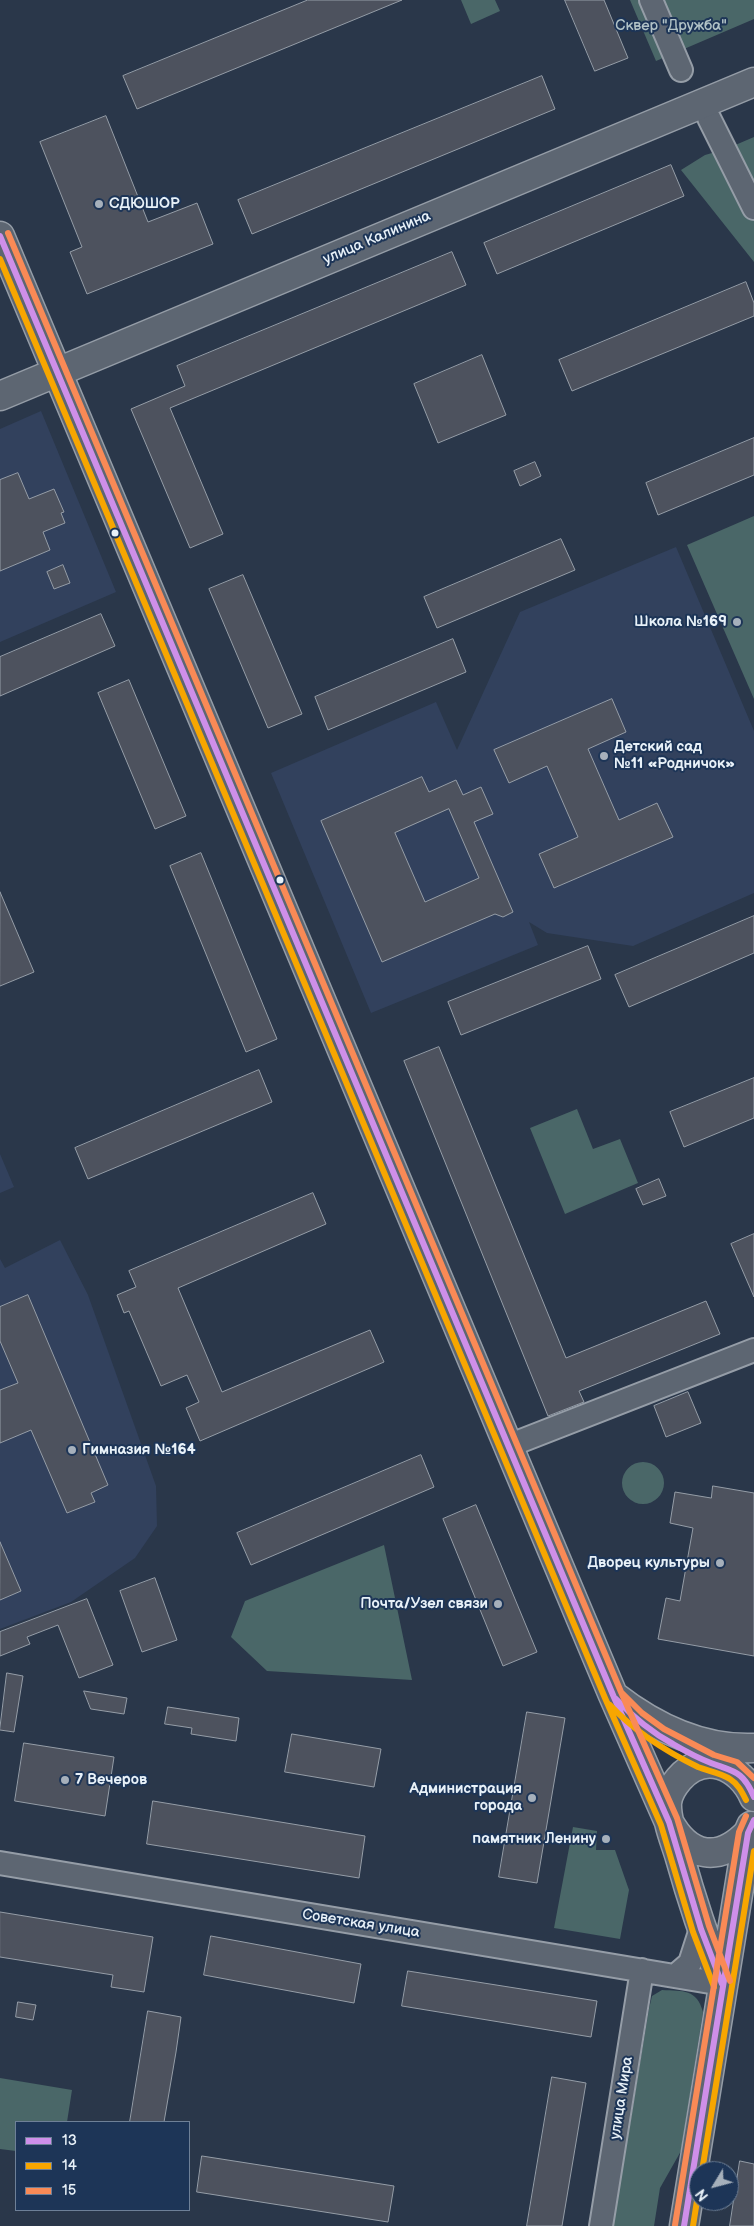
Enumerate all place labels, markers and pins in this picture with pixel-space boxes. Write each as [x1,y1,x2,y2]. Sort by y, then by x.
place label: СДЮШОР [109,195,180,213]
marker: СДЮШОР [93,198,105,210]
unlabelled marker [110,528,120,538]
place label: Школа №169 [634,613,727,631]
marker: Школа №169 [731,616,743,628]
place label: Детский сад №11 «Родничок» [614,738,735,773]
marker: Детский сад №11 «Родничок» [598,750,610,762]
unlabelled marker [275,875,285,885]
place label: Гимназия №164 [82,1441,196,1459]
marker: Гимназия №164 [66,1444,78,1456]
place label: Дворец культуры [588,1554,710,1572]
marker: Дворец культуры [714,1557,726,1569]
place label: Почта/Узел связи [360,1595,488,1613]
marker: Почта/Узел связи [492,1598,504,1610]
place label: 7 Вечеров [75,1771,147,1789]
marker: 7 Вечеров [59,1774,71,1786]
place label: Администрация города [410,1780,522,1815]
marker: Администрация города [526,1792,538,1804]
place label: памятник Ленину [472,1830,596,1848]
marker: памятник Ленину [600,1833,612,1845]

